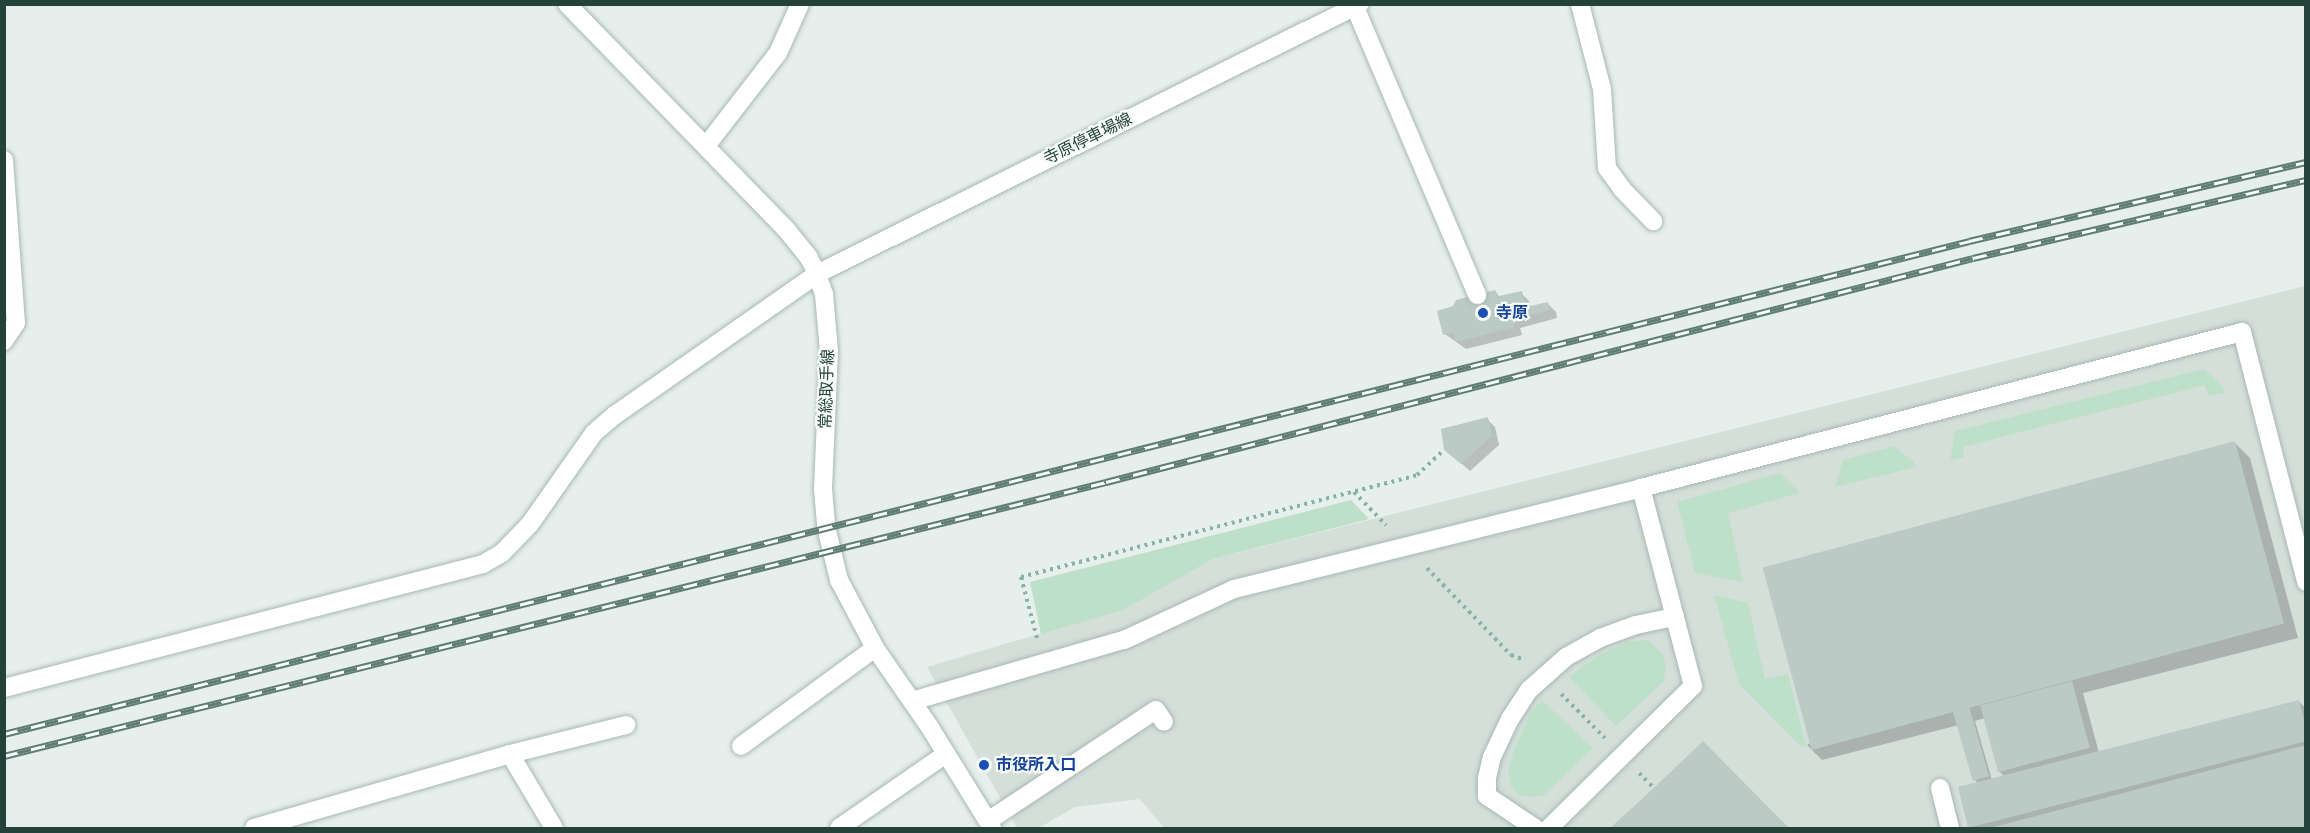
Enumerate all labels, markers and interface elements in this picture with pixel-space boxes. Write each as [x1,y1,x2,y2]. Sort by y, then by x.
street label: 寺原停車場線 [1041,109,1135,169]
place label: 寺原 [1496,303,1528,323]
marker: 寺原 [1474,304,1492,322]
street label: 常総取手線 [816,349,838,429]
place label: 市役所入口 [996,755,1076,775]
marker: 市役所入口 [977,758,991,772]

